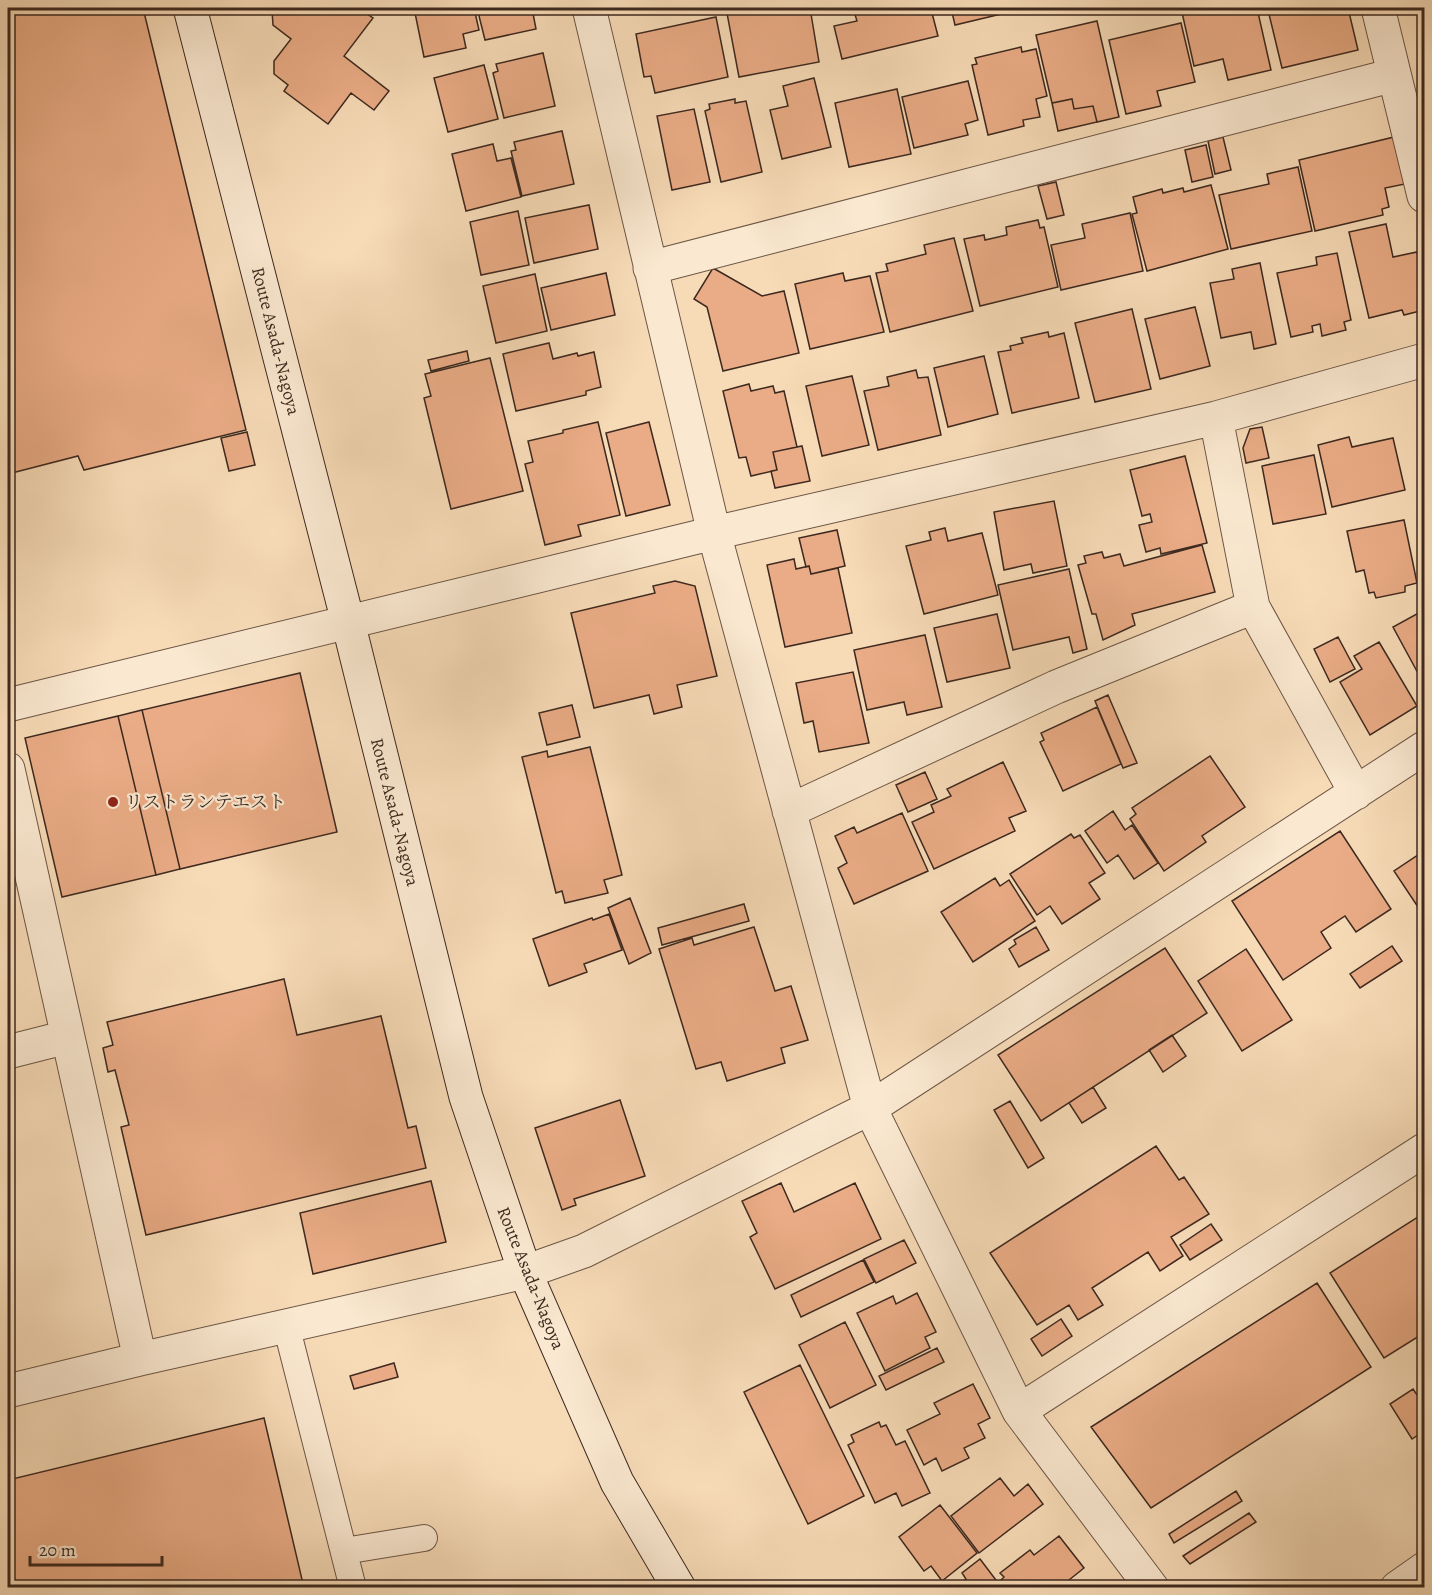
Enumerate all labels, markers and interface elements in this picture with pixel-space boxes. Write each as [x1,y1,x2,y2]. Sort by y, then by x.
street label: Route Asada-Nagoya [246,264,306,418]
street label: Route Asada-Nagoya [365,735,425,889]
place label: リストランテエスト [125,790,286,814]
marker: リストランテエスト [106,795,120,809]
street label: Route Asada-Nagoya [491,1203,571,1354]
scale bar [30,1529,162,1567]
text: 20 m [39,1538,76,1562]

